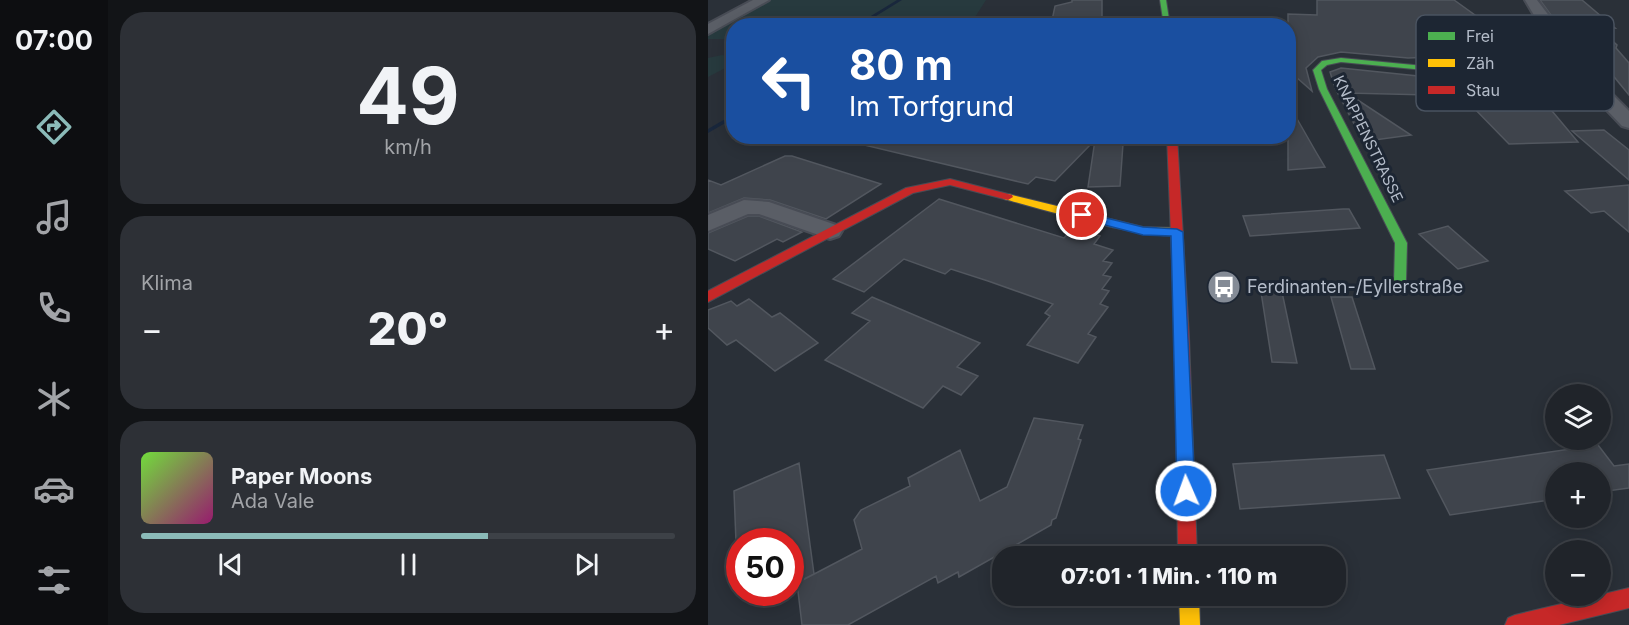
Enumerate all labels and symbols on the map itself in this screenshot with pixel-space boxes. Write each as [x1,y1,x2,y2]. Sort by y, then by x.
legend [1416,15,1614,111]
text: Frei [1466,26,1494,46]
text: Zäh [1466,53,1495,73]
street label: KNAPPENSTRASSE [1329,72,1407,205]
text: Stau [1466,80,1500,100]
pin [1056,189,1107,240]
bus stop icon: Ferdinanten-/Eyllerstraße [1206,269,1242,305]
place label: Ferdinanten-/Eyllerstraße [1247,276,1463,297]
position arrow [1154,459,1218,523]
speed limit sign: 50 [726,528,804,606]

